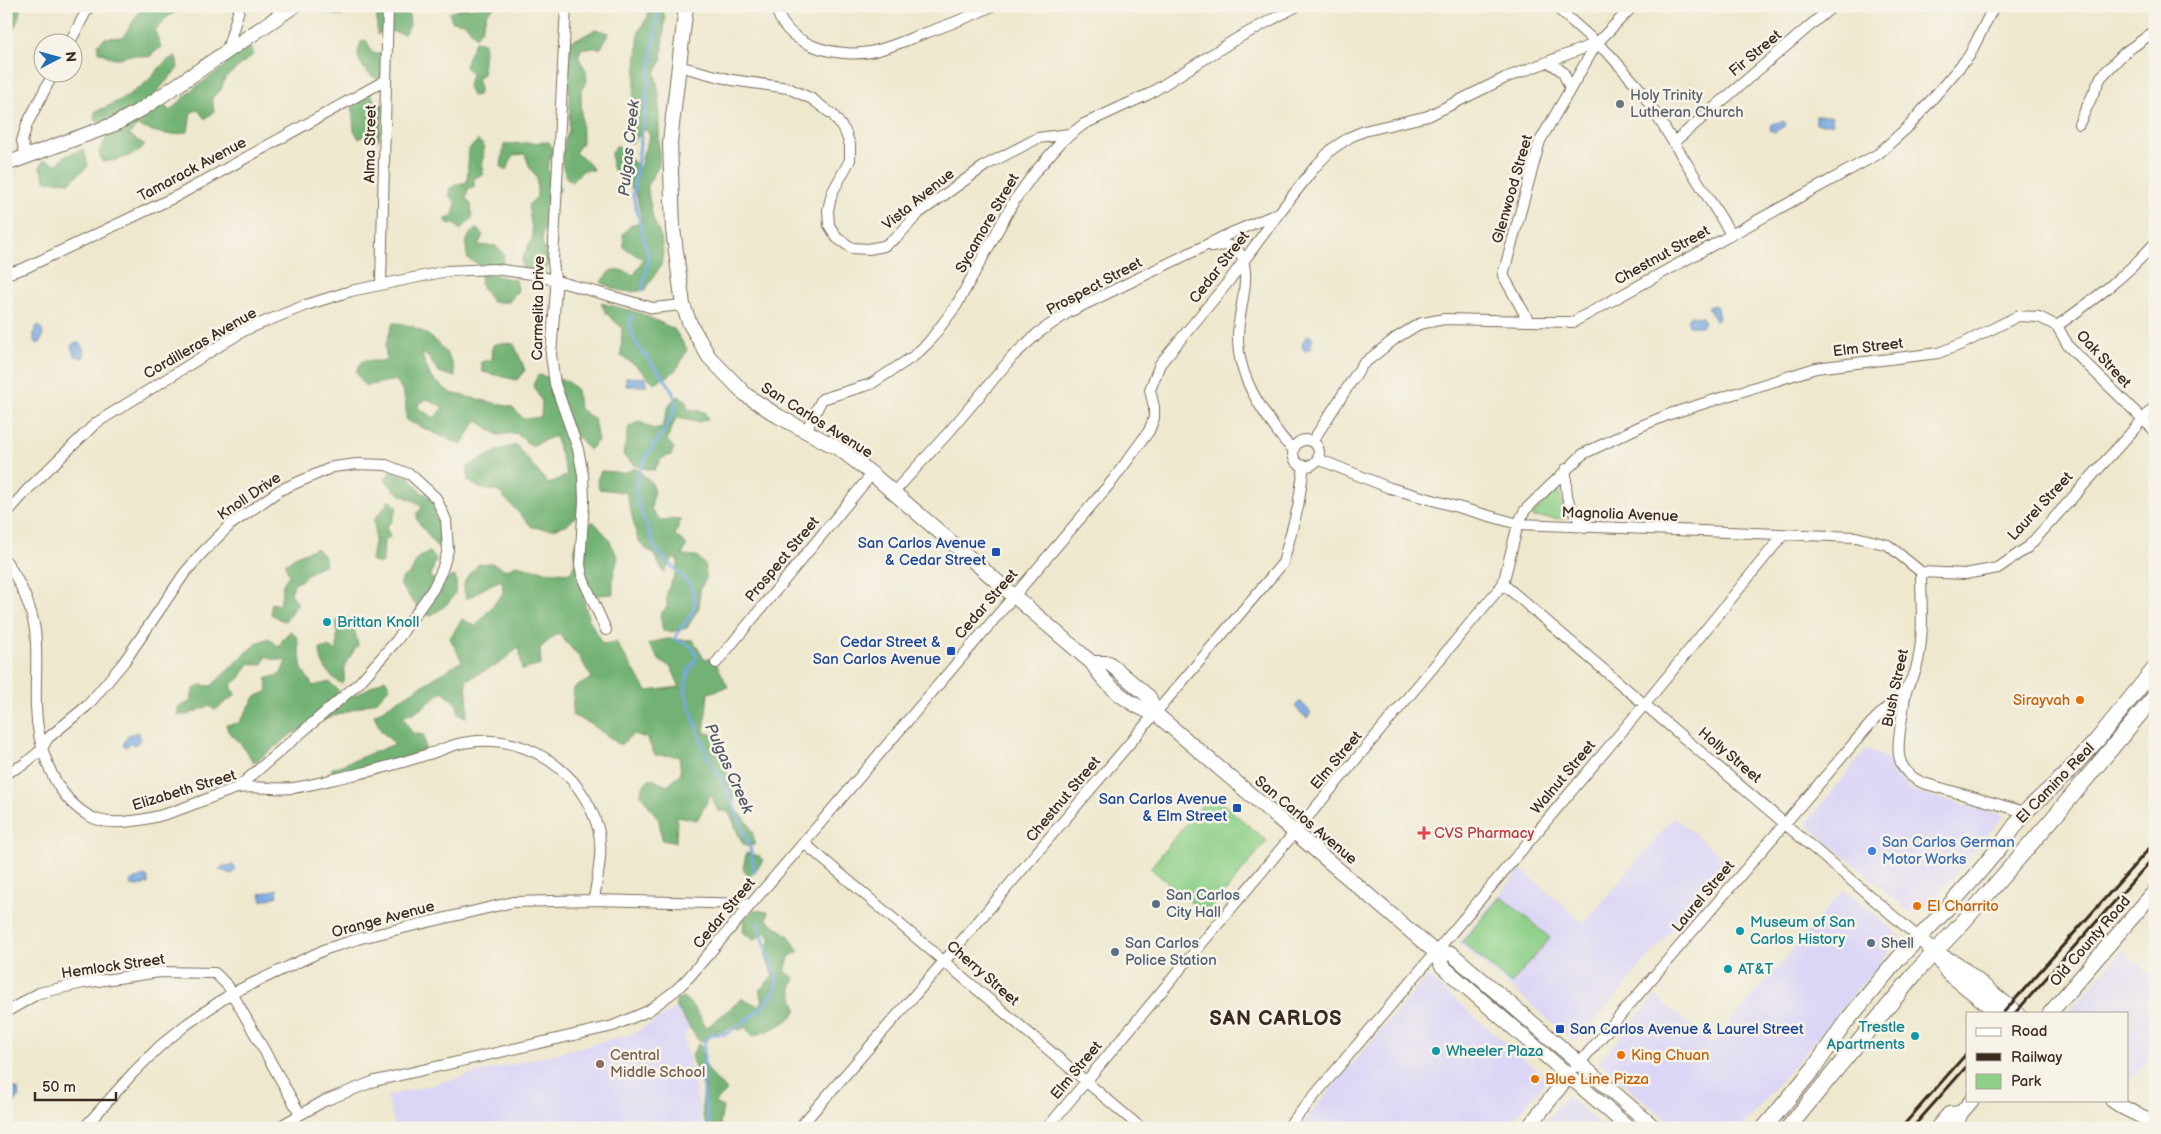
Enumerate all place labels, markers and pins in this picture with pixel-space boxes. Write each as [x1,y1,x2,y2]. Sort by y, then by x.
place label: Holy Trinity Lutheran Church [1630,86,1744,122]
marker: Holy Trinity Lutheran Church [1614,98,1626,110]
place label: San Carlos Avenue & Cedar Street [858,534,986,570]
marker: San Carlos Avenue & Cedar Street [990,546,1002,558]
place label: Brittan Knoll [337,613,419,632]
marker: Brittan Knoll [321,616,333,628]
place label: Cedar Street & San Carlos Avenue [813,633,941,669]
marker: Cedar Street & San Carlos Avenue [945,645,957,657]
place label: Sirayvah [2013,691,2070,710]
marker: Sirayvah [2074,694,2086,706]
place label: San Carlos Avenue & Elm Street [1099,790,1227,826]
marker: San Carlos Avenue & Elm Street [1231,802,1243,814]
place label: CVS Pharmacy [1434,824,1534,843]
marker: CVS Pharmacy [1418,827,1430,839]
place label: San Carlos German Motor Works [1882,833,2015,869]
marker: San Carlos German Motor Works [1866,845,1878,857]
place label: San Carlos City Hall [1166,886,1240,922]
place label: El Charrito [1927,897,1999,916]
marker: San Carlos City Hall [1150,898,1162,910]
marker: El Charrito [1911,900,1923,912]
place label: Museum of San Carlos History [1750,913,1855,949]
marker: Museum of San Carlos History [1734,925,1746,937]
place label: San Carlos Police Station [1125,934,1217,970]
place label: Shell [1881,934,1914,953]
marker: Shell [1865,937,1877,949]
marker: San Carlos Police Station [1109,946,1121,958]
place label: AT&T [1738,960,1774,979]
marker: AT&T [1722,963,1734,975]
place label: Trestle Apartments [1827,1018,1906,1054]
place label: San Carlos Avenue & Laurel Street [1570,1020,1804,1039]
marker: San Carlos Avenue & Laurel Street [1554,1023,1566,1035]
marker: Trestle Apartments [1909,1030,1921,1042]
place label: Wheeler Plaza [1446,1042,1543,1061]
marker: Wheeler Plaza [1430,1045,1442,1057]
place label: Central Middle School [610,1046,705,1082]
place label: King Chuan [1631,1046,1710,1065]
marker: King Chuan [1615,1049,1627,1061]
marker: Central Middle School [594,1058,606,1070]
place label: Blue Line Pizza [1545,1070,1649,1089]
marker: Blue Line Pizza [1529,1073,1541,1085]

